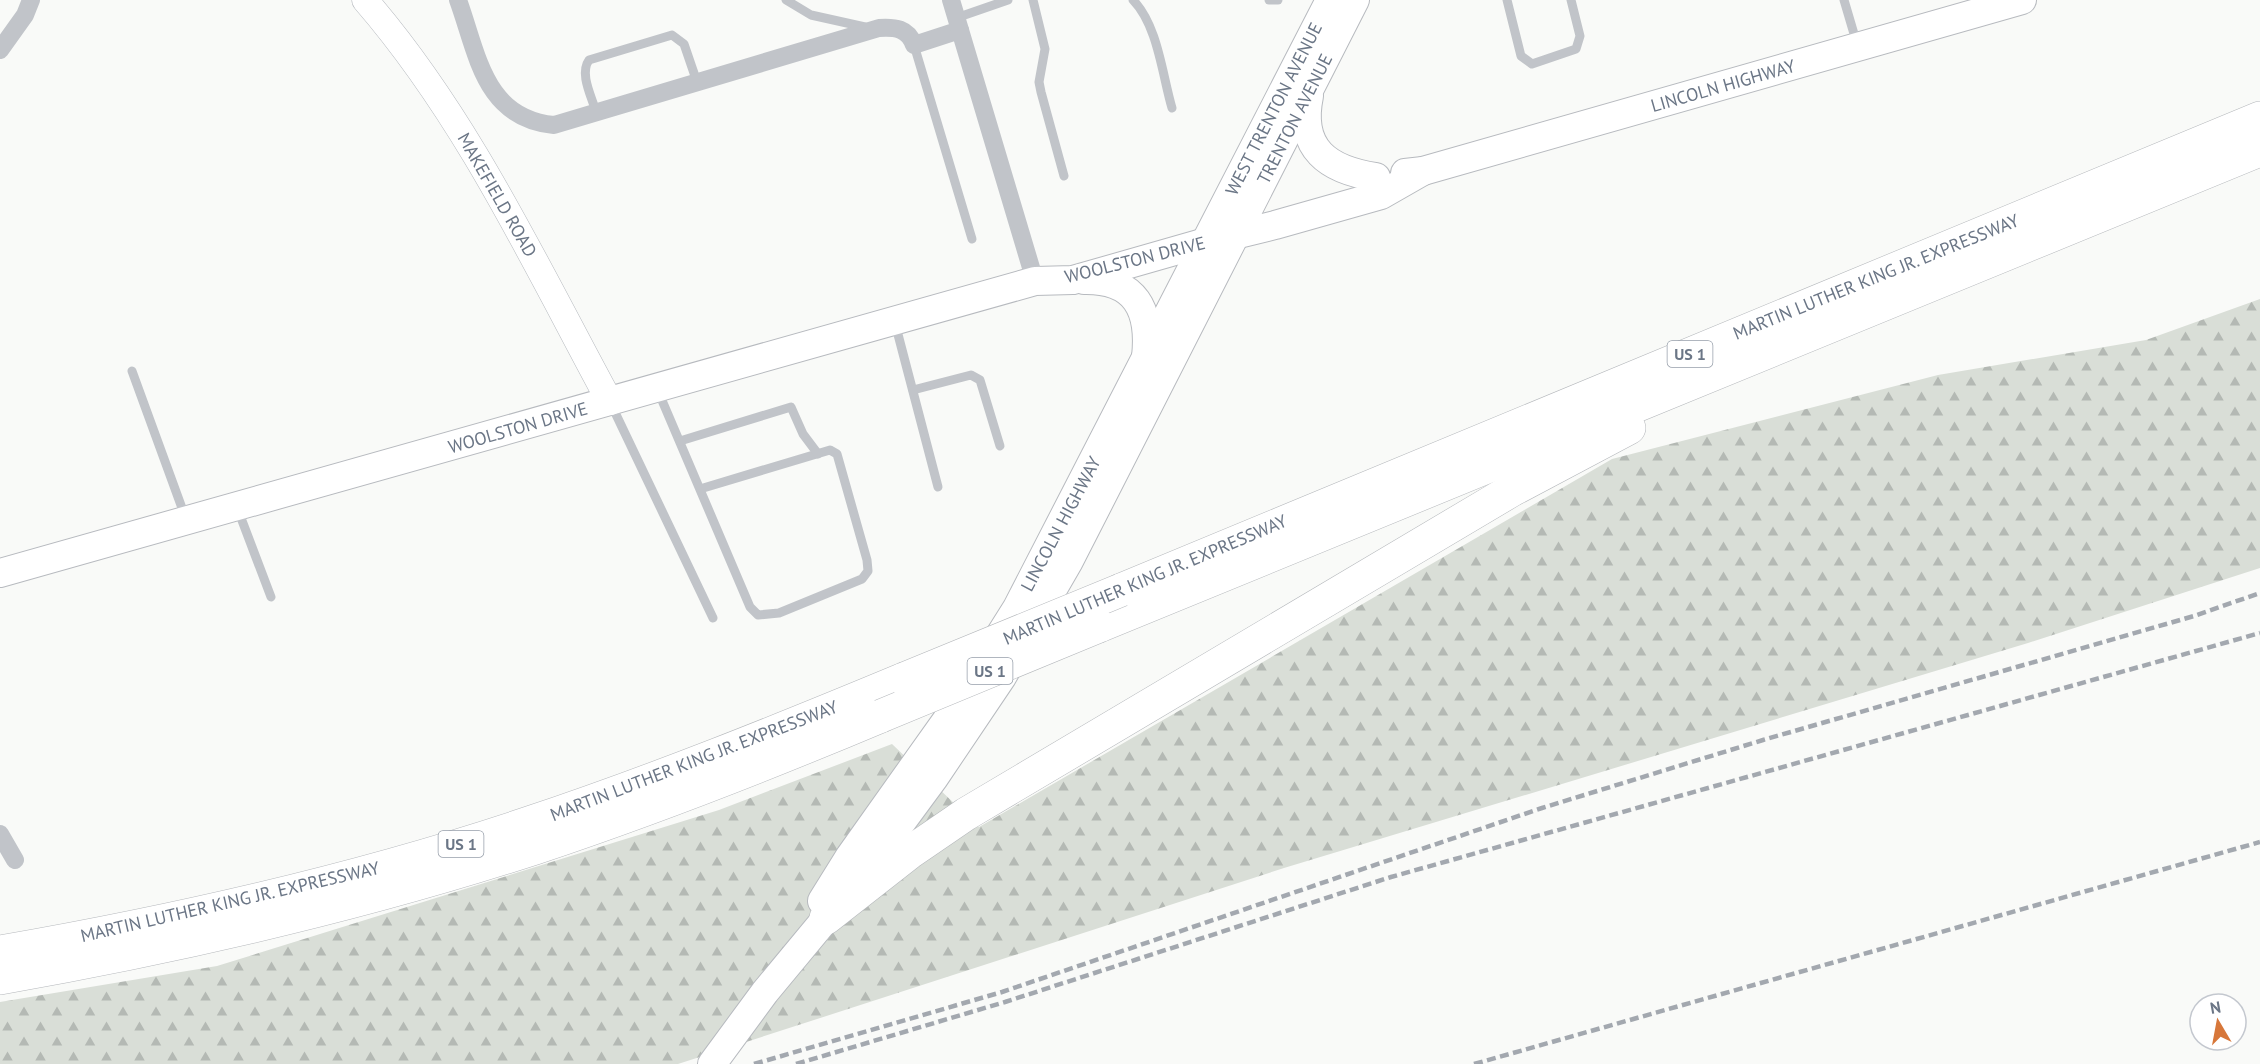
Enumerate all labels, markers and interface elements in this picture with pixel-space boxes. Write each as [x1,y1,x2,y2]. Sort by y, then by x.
street label: WEST TRENTON AVENUE [1221,18,1327,200]
street label: TRENTON AVENUE [1253,50,1337,188]
street label: LINCOLN HIGHWAY [1648,54,1798,117]
street label: MAKEFIELD ROAD [453,129,542,261]
street label: MARTIN LUTHER KING JR. EXPRESSWAY [1730,209,2022,345]
street label: WOOLSTON DRIVE [1062,231,1208,288]
road number: US 1 [1668,341,1712,367]
street label: WOOLSTON DRIVE [445,397,590,458]
street label: LINCOLN HIGHWAY [1015,452,1106,595]
street label: MARTIN LUTHER KING JR. EXPRESSWAY [999,509,1290,650]
road number: US 1 [968,658,1012,684]
street label: MARTIN LUTHER KING JR. EXPRESSWAY [547,695,841,826]
road number: US 1 [438,831,484,857]
street label: MARTIN LUTHER KING JR. EXPRESSWAY [78,856,382,947]
north arrow [2188,992,2248,1052]
text: N [2208,996,2222,1018]

